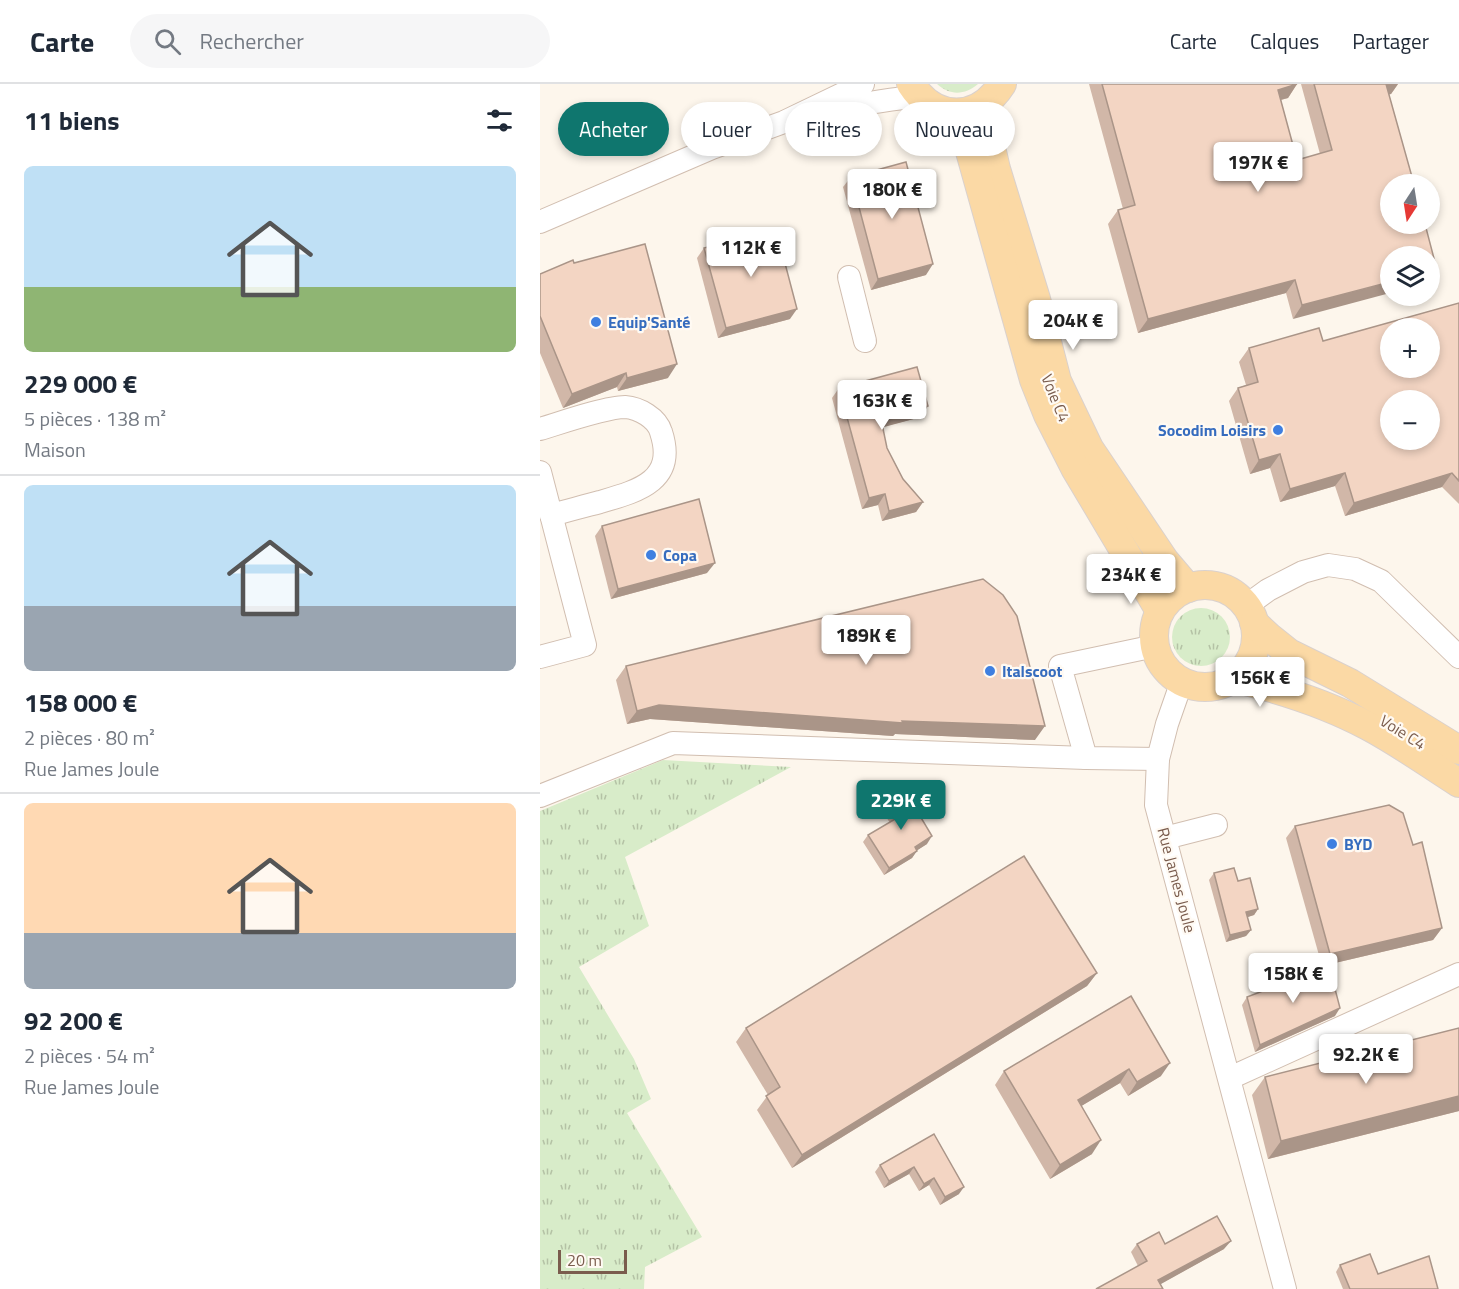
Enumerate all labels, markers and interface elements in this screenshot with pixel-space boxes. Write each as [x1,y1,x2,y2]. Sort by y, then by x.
search box [130,14,550,68]
text: Carte [30,20,94,63]
text: Rechercher [199,24,304,58]
icon: search [151,25,184,58]
text: Carte [1170,25,1217,57]
text: Calques [1250,25,1319,57]
text: Partager [1352,25,1429,57]
text: 11 biens [24,101,120,140]
chip: Acheter [558,102,669,156]
chip: Louer [681,102,773,156]
chip: Filtres [785,102,882,156]
chip: Nouveau [894,102,1015,156]
icon: filters [483,104,516,137]
pin: 197K € [1209,142,1307,193]
text: 197K € [1227,146,1289,177]
pin: 180K € [843,169,941,220]
text: 180K € [861,173,923,204]
north arrow [1380,174,1440,234]
map controls [1380,174,1440,450]
icon: home [216,205,324,313]
pin: 112K € [702,227,800,278]
text: 112K € [720,231,782,262]
button: layers [1380,246,1440,306]
pin: 204K € [1024,300,1122,351]
text: 204K € [1042,304,1104,335]
place label: Equip'Santé [608,310,691,334]
marker: Equip'Santé [589,315,603,329]
button: + [1380,318,1440,378]
text: 229 000 € [24,364,137,403]
street label: Voie C4 [1036,370,1077,426]
pin: 163K € [833,380,931,431]
text: 163K € [851,384,913,415]
button: − [1380,390,1440,450]
text: 5 pièces · 138 m² [24,403,166,434]
place label: Socodim Loisirs [1158,418,1266,442]
marker: Socodim Loisirs [1271,423,1285,437]
text: Maison [24,434,86,465]
icon: home [216,524,324,632]
place label: Copa [663,543,697,567]
marker: Copa [644,548,658,562]
pin: 234K € [1082,554,1180,605]
text: 234K € [1100,558,1162,589]
pin: 189K € [817,615,915,666]
text: 189K € [835,619,897,650]
pin: 156K € [1211,657,1309,708]
place label: Italscoot [1002,659,1063,683]
text: 156K € [1229,661,1291,692]
marker: Italscoot [983,664,997,678]
text: 158 000 € [24,683,137,722]
street label: Voie C4 [1375,709,1431,755]
text: 2 pièces · 80 m² [24,722,155,753]
text: Rue James Joule [24,753,159,784]
pin: 229K € [852,780,950,831]
text: 229K € [870,784,932,815]
street label: Rue James Joule [1151,825,1203,935]
place label: BYD [1344,832,1373,856]
marker: BYD [1325,837,1339,851]
icon: home [216,842,324,950]
pin: 158K € [1244,953,1342,1004]
text: 158K € [1262,957,1324,988]
text: 92 200 € [24,1001,123,1040]
pin: 92.2K € [1311,1034,1421,1085]
text: 92.2K € [1333,1038,1399,1069]
text: 2 pièces · 54 m² [24,1040,155,1071]
text: Rue James Joule [24,1071,159,1102]
scale bar [558,1247,627,1274]
text: 20 m [567,1248,602,1272]

